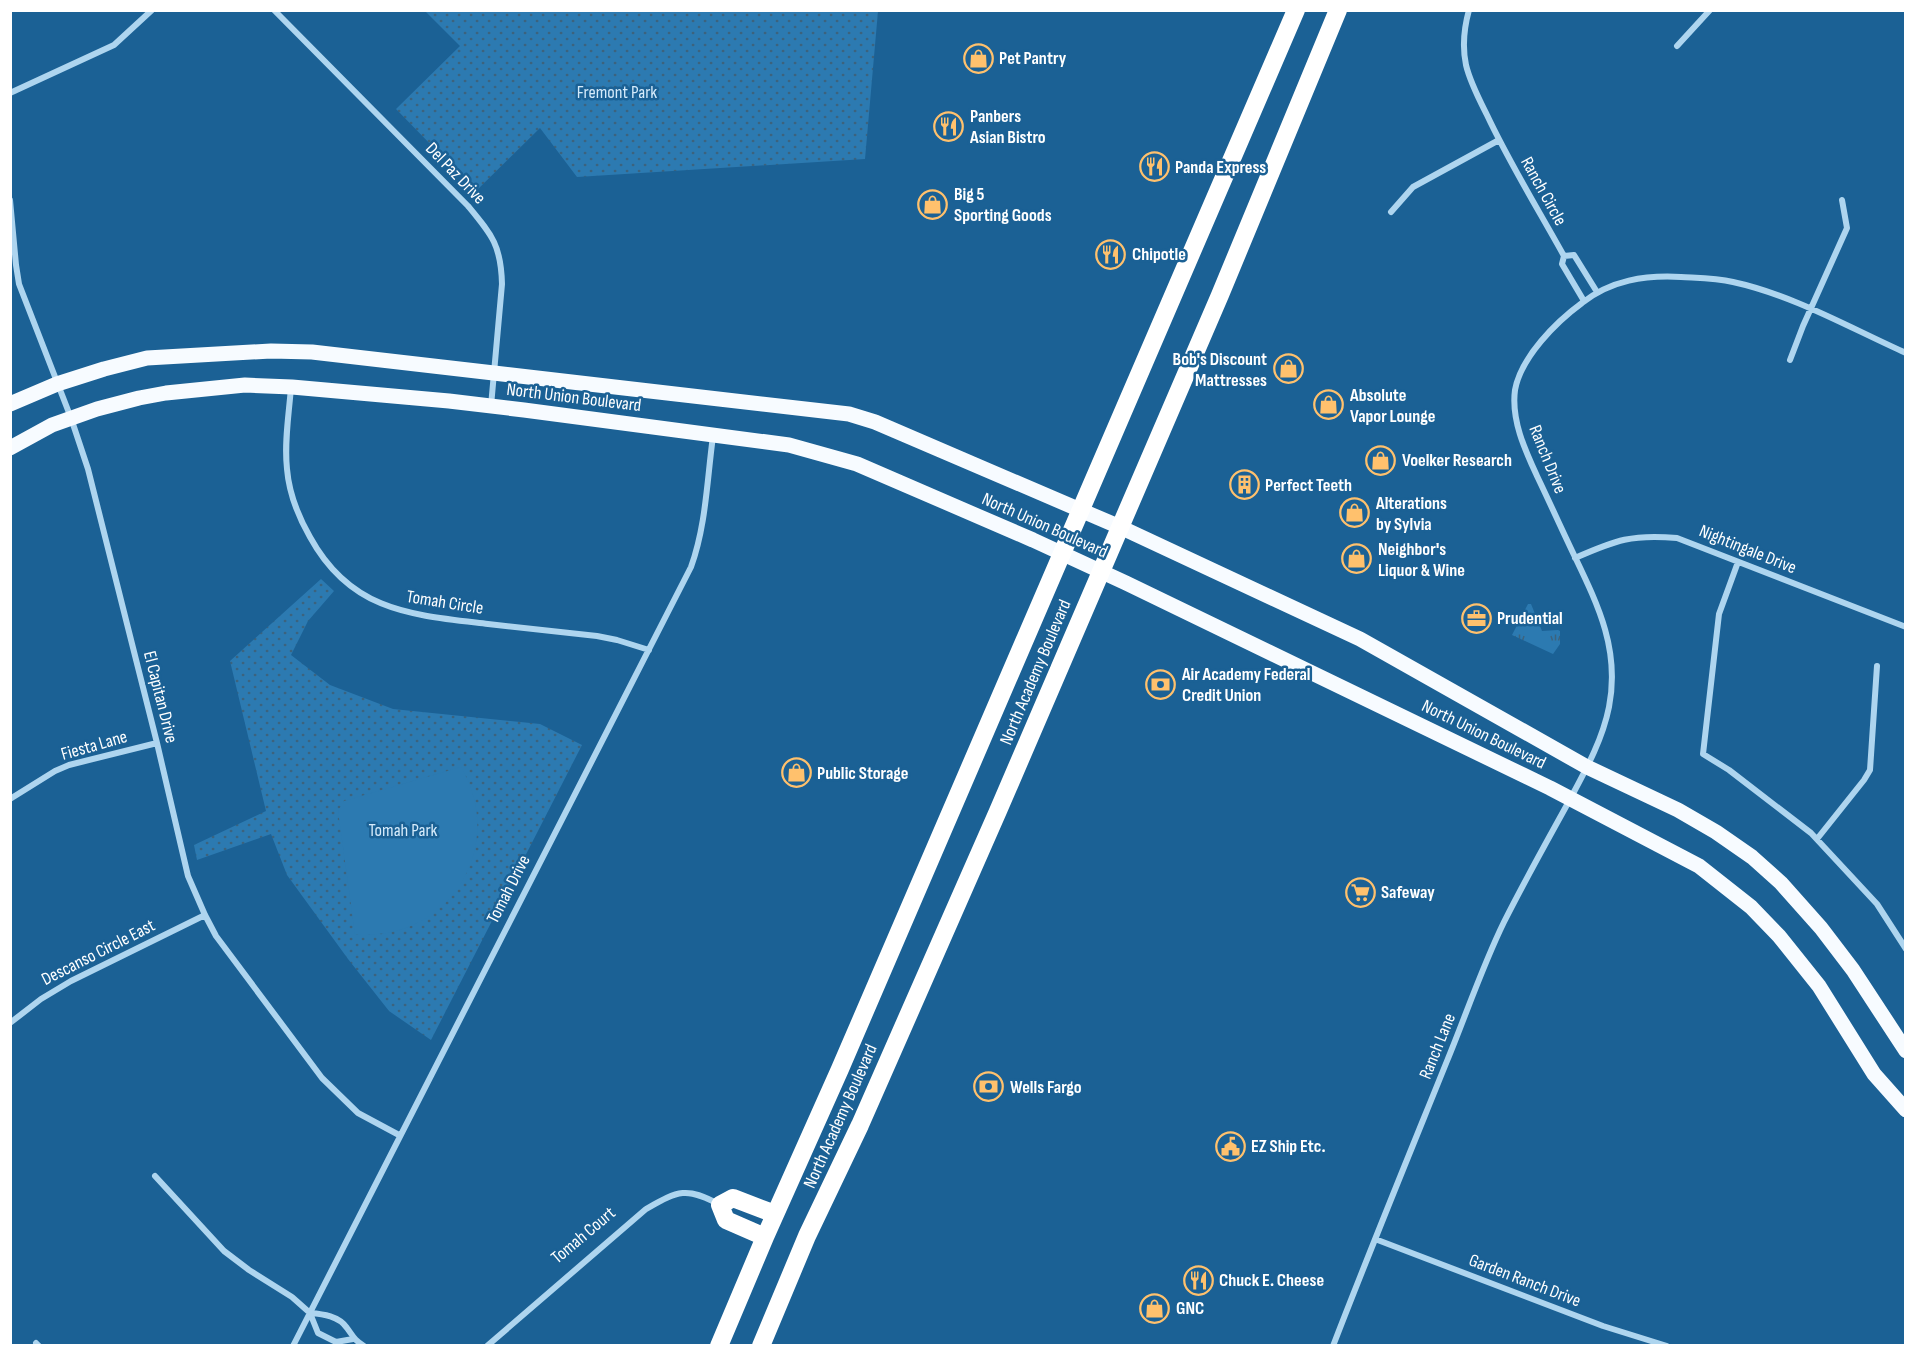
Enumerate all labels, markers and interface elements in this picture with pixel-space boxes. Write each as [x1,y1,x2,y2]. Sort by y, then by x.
shop icon: Pet Pantry [962,42,994,74]
place label: Pet Pantry [999,48,1067,69]
park label: Fremont Park [577,82,657,103]
place label: Panbers Asian Bistro [969,106,1046,148]
restaurant icon: Panbers Asian Bistro [933,110,965,142]
street label: Del Paz Drive [421,138,490,208]
restaurant icon: Panda Express [1138,151,1170,183]
street label: Ranch Circle [1516,153,1571,229]
place label: Panda Express [1175,157,1266,178]
place label: Big 5 Sporting Goods [954,184,1052,226]
shop icon: Big 5 Sporting Goods [917,188,949,220]
restaurant icon: Chipotle [1095,238,1127,270]
place label: Chipotle [1132,244,1186,265]
place label: Bob's Discount Mattresses [1173,349,1267,391]
shop icon: Bob's Discount Mattresses [1272,353,1304,385]
street label: North Union Boulevard [505,379,642,416]
place label: Absolute Vapor Lounge [1349,385,1435,427]
shop icon: Absolute Vapor Lounge [1313,389,1345,421]
street label: Ranch Drive [1524,422,1571,496]
shop icon: Voelker Research [1365,444,1397,476]
place label: Voelker Research [1402,450,1512,471]
building icon: Perfect Teeth [1228,469,1260,501]
place label: Perfect Teeth [1265,475,1352,496]
street label: North Union Boulevard [979,488,1111,563]
place label: Alterations by Sylvia [1375,493,1447,535]
shop icon: Alterations by Sylvia [1339,497,1371,529]
street label: Nightingale Drive [1696,520,1799,578]
place label: Neighbor's Liquor & Wine [1378,539,1465,581]
shop icon: Neighbor's Liquor & Wine [1341,543,1373,575]
street label: Tomah Circle [405,586,485,619]
street label: North Academy Boulevard [995,597,1075,748]
office icon: Prudential [1460,602,1492,634]
place label: Prudential [1497,608,1563,629]
street label: El Capitan Drive [139,649,182,745]
place label: Air Academy Federal Credit Union [1181,664,1311,706]
bank icon: Air Academy Federal Credit Union [1145,668,1177,700]
street label: North Union Boulevard [1418,695,1549,774]
street label: Fiesta Lane [59,726,130,765]
shop icon: Public Storage [780,757,812,789]
place label: Public Storage [817,763,908,784]
park label: Tomah Park [369,820,438,841]
street label: Tomah Drive [482,851,535,927]
supermarket icon: Safeway [1344,876,1376,908]
place label: Safeway [1381,882,1435,903]
street label: Descanso Circle East [38,915,159,990]
street label: Ranch Lane [1415,1010,1460,1082]
street label: North Academy Boulevard [799,1041,882,1191]
bank icon: Wells Fargo [973,1071,1005,1103]
place label: Wells Fargo [1010,1077,1082,1098]
public building icon: EZ Ship Etc. [1214,1130,1246,1162]
place label: EZ Ship Etc. [1251,1136,1326,1157]
street label: Tomah Court [547,1202,620,1268]
street label: Garden Ranch Drive [1466,1250,1584,1311]
restaurant icon: Chuck E. Cheese [1182,1264,1214,1296]
place label: Chuck E. Cheese [1219,1270,1324,1291]
shop icon: GNC [1139,1292,1171,1324]
place label: GNC [1176,1298,1204,1319]

